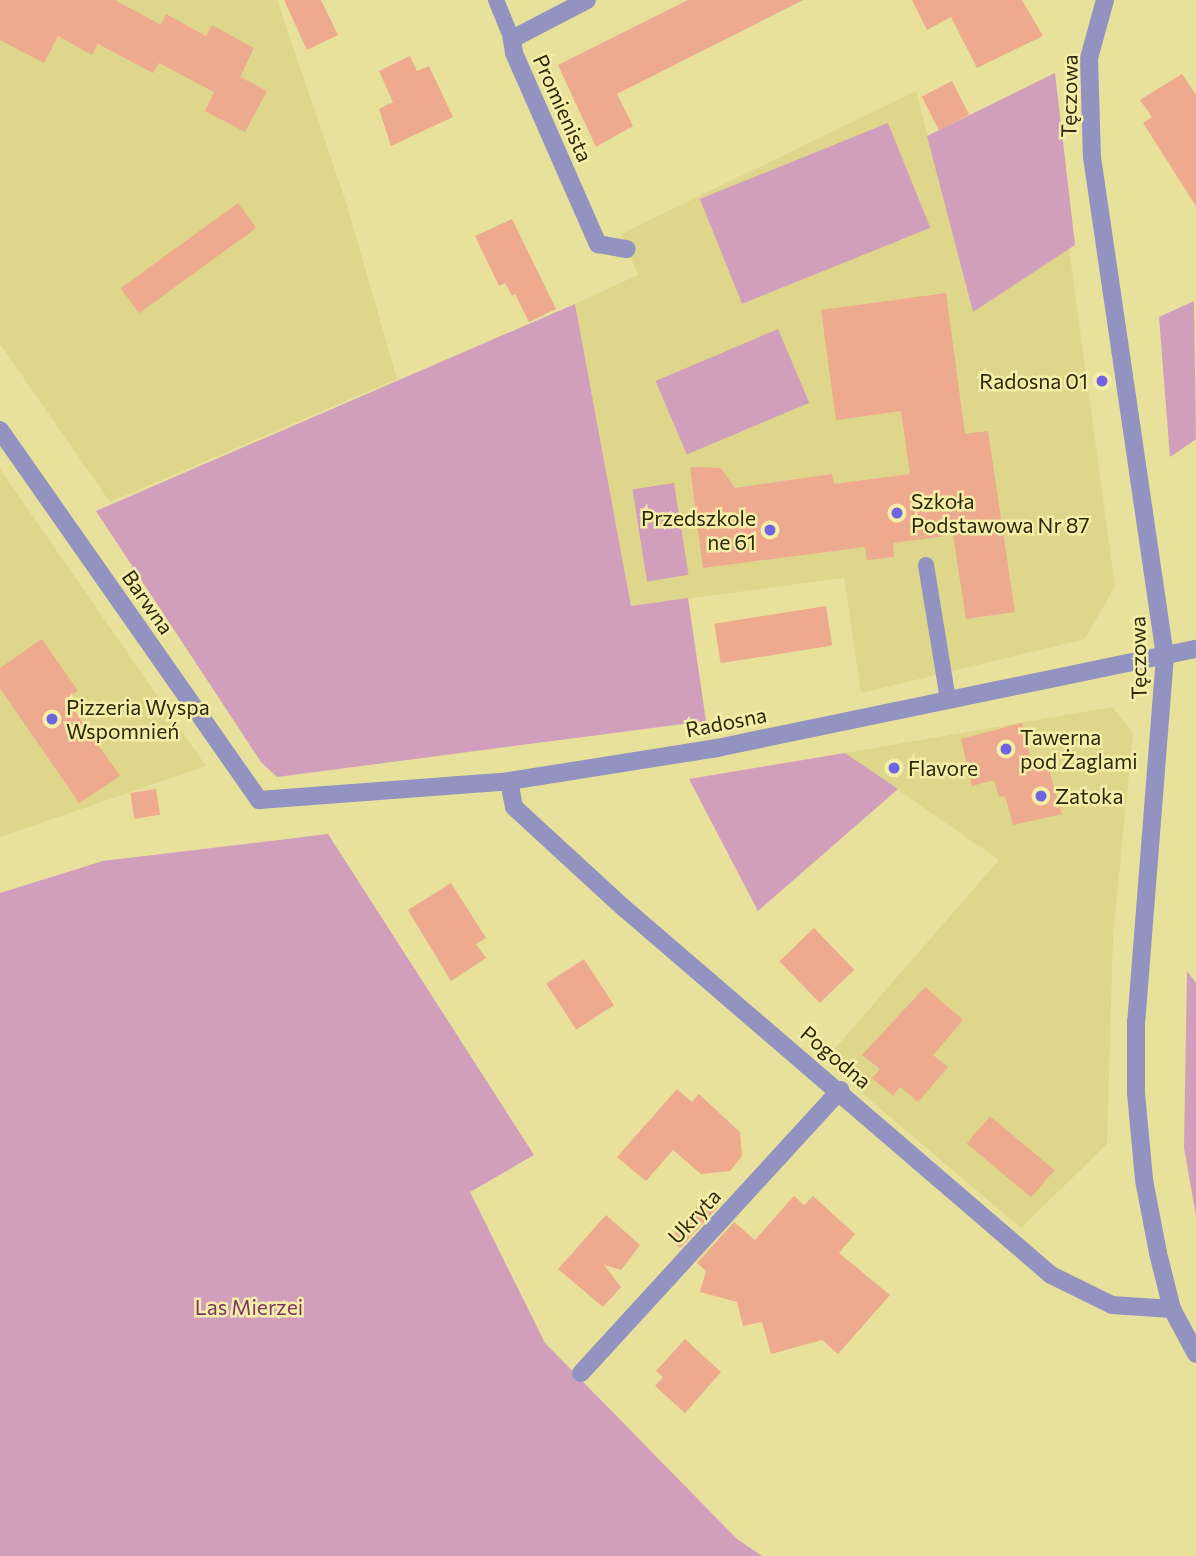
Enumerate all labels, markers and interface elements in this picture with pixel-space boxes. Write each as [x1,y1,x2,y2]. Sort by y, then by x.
street label: Promienista [528,50,598,166]
street label: Tęczowa [1056,54,1082,138]
place label: Radosna 01 [979,368,1088,394]
marker: Radosna 01 [1094,373,1110,389]
place label: Szkoła Podstawowa Nr 87 [911,488,1090,538]
place label: Przedszkole ne 61 [641,505,756,555]
marker: Szkoła Podstawowa Nr 87 [889,505,905,521]
marker: Przedszkole ne 61 [762,522,778,538]
street label: Barwna [117,565,179,639]
street label: Tęczowa [1125,616,1151,700]
place label: Pizzeria Wyspa Wspomnień [66,694,210,744]
street label: Radosna [683,702,769,742]
marker: Pizzeria Wyspa Wspomnień [44,711,60,727]
place label: Tawerna pod Żaglami [1020,724,1138,774]
marker: Tawerna pod Żaglami [998,741,1014,757]
place label: Flavore [908,755,978,781]
marker: Flavore [886,760,902,776]
place label: Zatoka [1055,783,1123,809]
marker: Zatoka [1033,788,1049,804]
street label: Pogodna [796,1020,876,1094]
street label: Ukryta [662,1183,726,1249]
park label: Las Mierzei [195,1294,303,1320]

